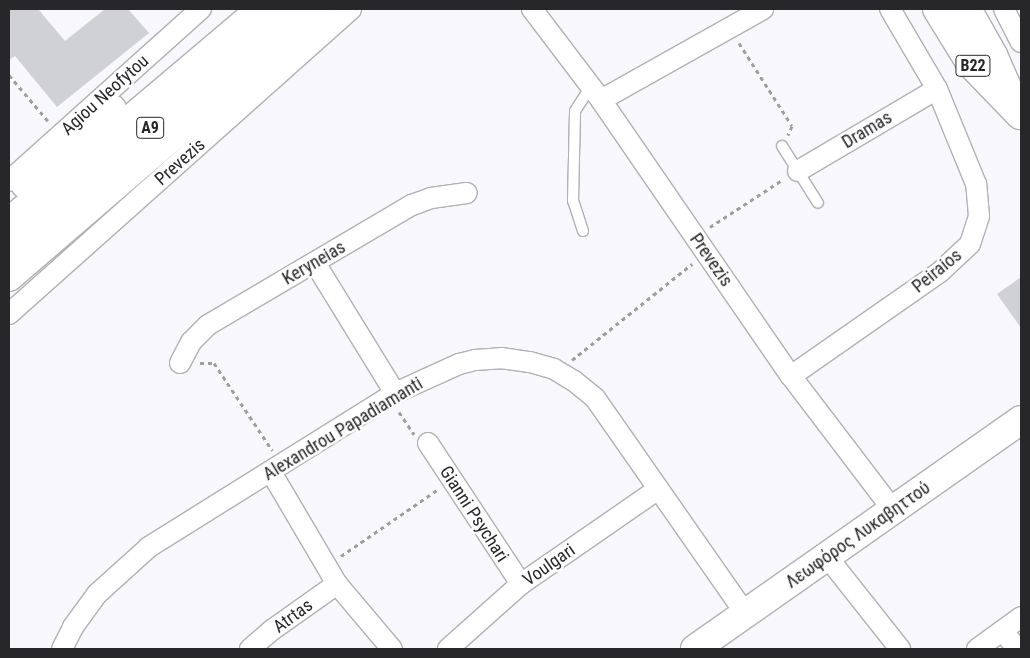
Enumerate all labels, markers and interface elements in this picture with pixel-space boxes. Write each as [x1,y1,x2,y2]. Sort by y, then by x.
street label: Agiou Neofytou [57,50,153,140]
road number: B22 [954,52,992,80]
street label: Dramas [838,107,896,153]
road number: A9 [135,115,165,142]
street label: Prevezis [151,134,209,190]
street label: Prevezis [685,229,737,291]
street label: Keryneias [279,236,349,290]
street label: Peiraios [908,244,966,298]
street label: Alexandrou Papadiamanti [259,373,427,485]
street label: Gianni Psychari [435,462,513,566]
street label: Λεωφόρος Λυκαβηττού [782,477,934,593]
street label: Voulgari [519,539,579,591]
street label: Atrtas [269,594,317,638]

